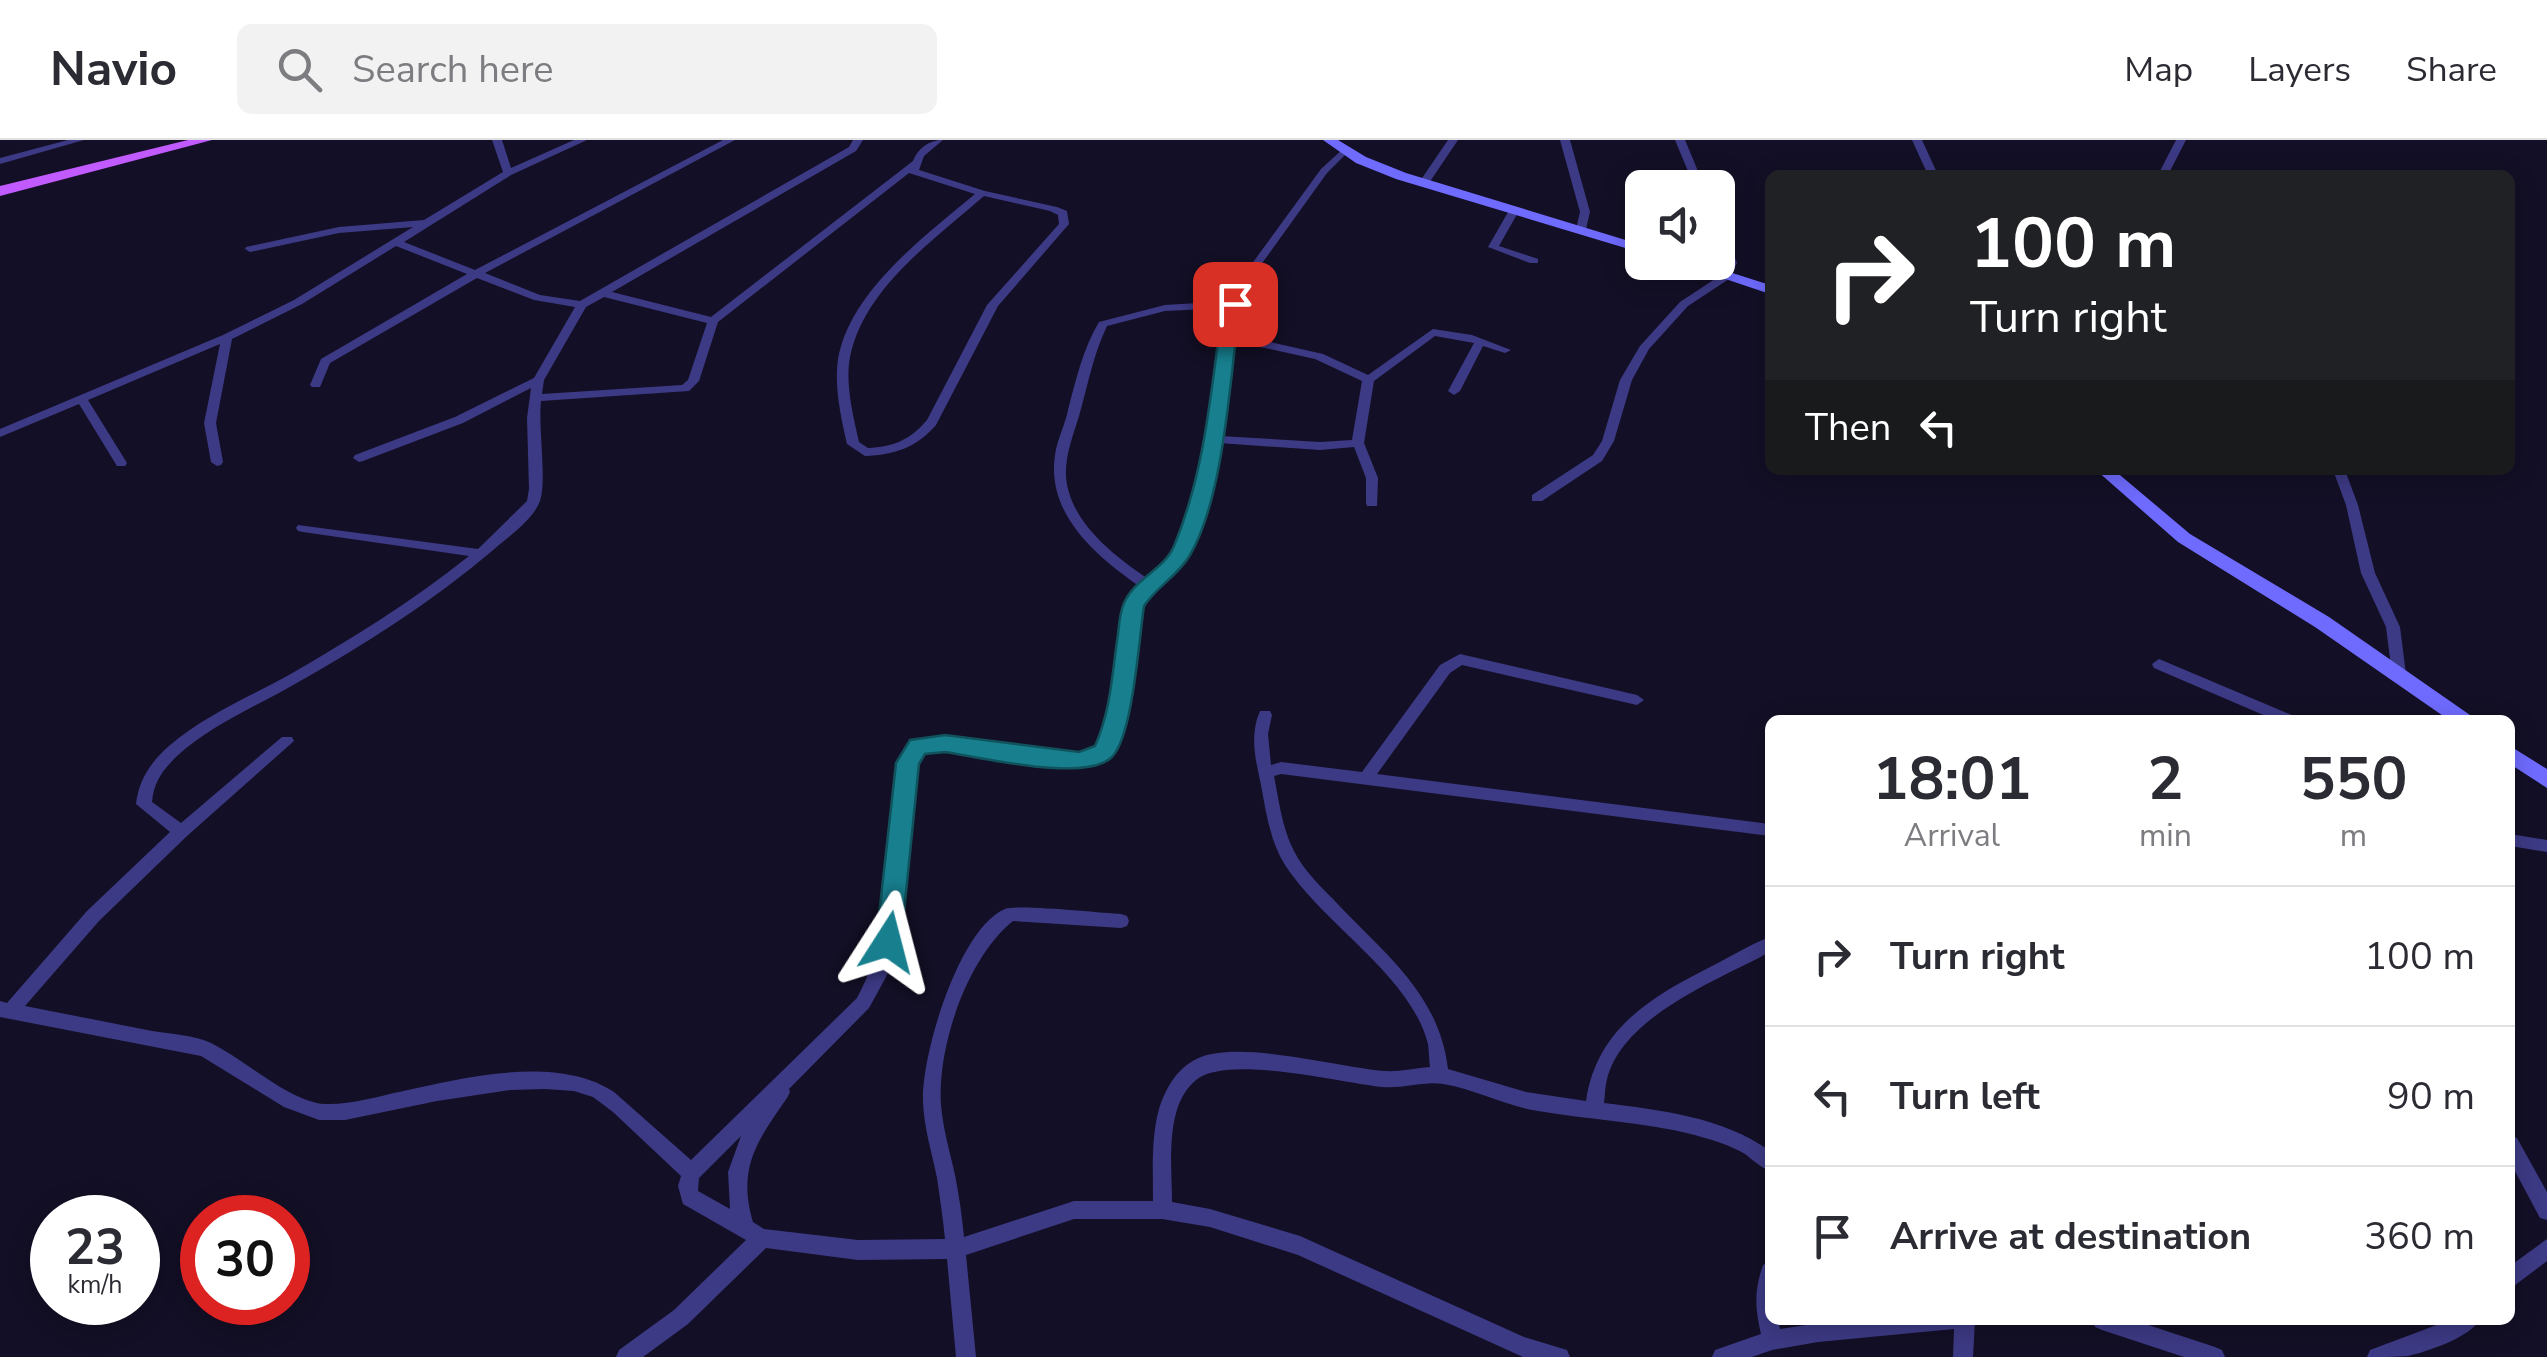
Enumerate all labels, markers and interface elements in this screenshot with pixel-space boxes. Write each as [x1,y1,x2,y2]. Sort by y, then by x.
search box [237,24,937,114]
text: Navio [50,36,177,102]
icon: search [272,42,327,97]
text: Search here [352,44,554,95]
text: Map [2124,46,2193,93]
text: Layers [2248,46,2351,93]
text: Share [2406,46,2497,93]
map controls [1625,170,1735,280]
button: sound [1625,170,1735,280]
text: 100 m [1970,196,2176,292]
icon: right [1805,210,1935,340]
pin [1193,262,1278,347]
icon: arrive [1208,277,1263,332]
text: Turn right [1970,287,2167,348]
icon: left [1911,400,1966,455]
text: Then [1805,402,1891,453]
text: 18:01 [1873,738,2031,820]
text: 2 [2147,738,2183,820]
text: 550 [2299,738,2407,820]
text: Arrival [1904,814,2000,857]
text: min [2139,814,2192,857]
text: m [2340,814,2367,857]
position arrow [836,890,940,994]
icon: right [1805,929,1860,984]
text: Turn right [1890,931,2065,982]
text: 100 m [2364,931,2475,982]
icon: left [1805,1069,1860,1124]
text: Turn left [1890,1071,2040,1122]
text: 90 m [2387,1071,2475,1122]
speed limit sign: 30 [180,1195,310,1325]
icon: arrive [1805,1209,1860,1264]
text: Arrive at destination [1890,1211,2251,1262]
text: 360 m [2364,1211,2475,1262]
text: 23 [65,1213,125,1282]
text: km/h [67,1268,123,1302]

